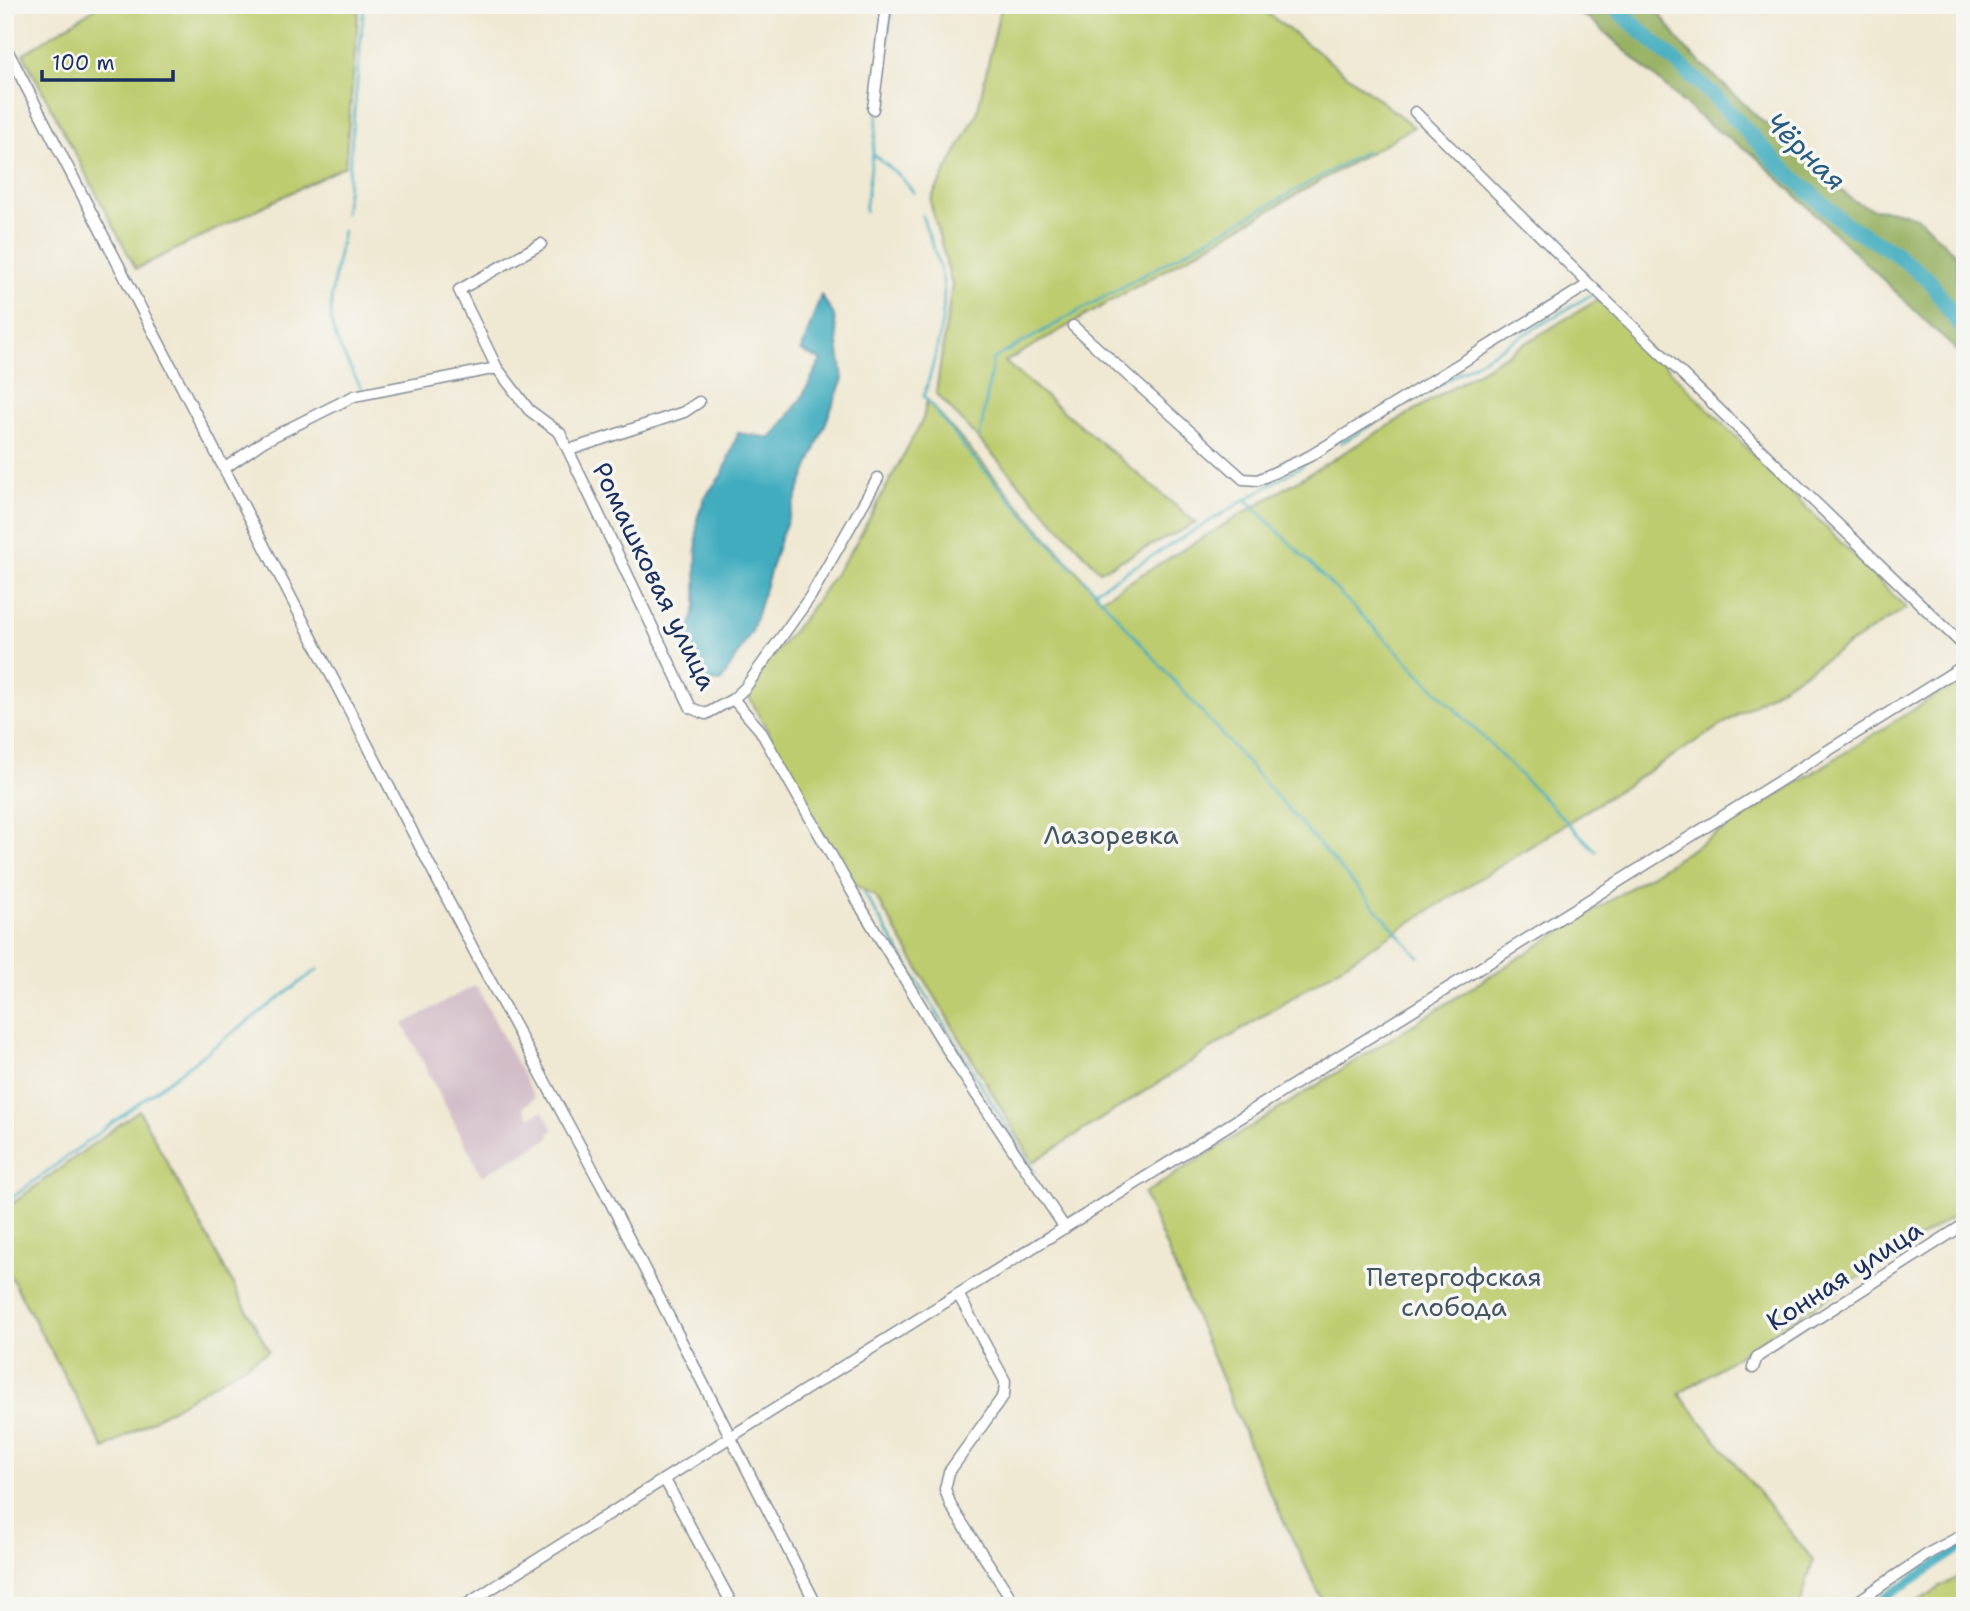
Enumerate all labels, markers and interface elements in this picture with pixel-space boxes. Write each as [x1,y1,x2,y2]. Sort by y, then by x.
scale bar [42,38,173,82]
text: 100 m [52,49,115,77]
water label: Чёрная [1758,103,1854,199]
street label: Ромашковая улица [585,456,725,696]
park label: Лазоревка [1043,817,1179,852]
street label: Конная улица [1759,1211,1929,1339]
park label: Петергофская слобода [1366,1259,1542,1324]

